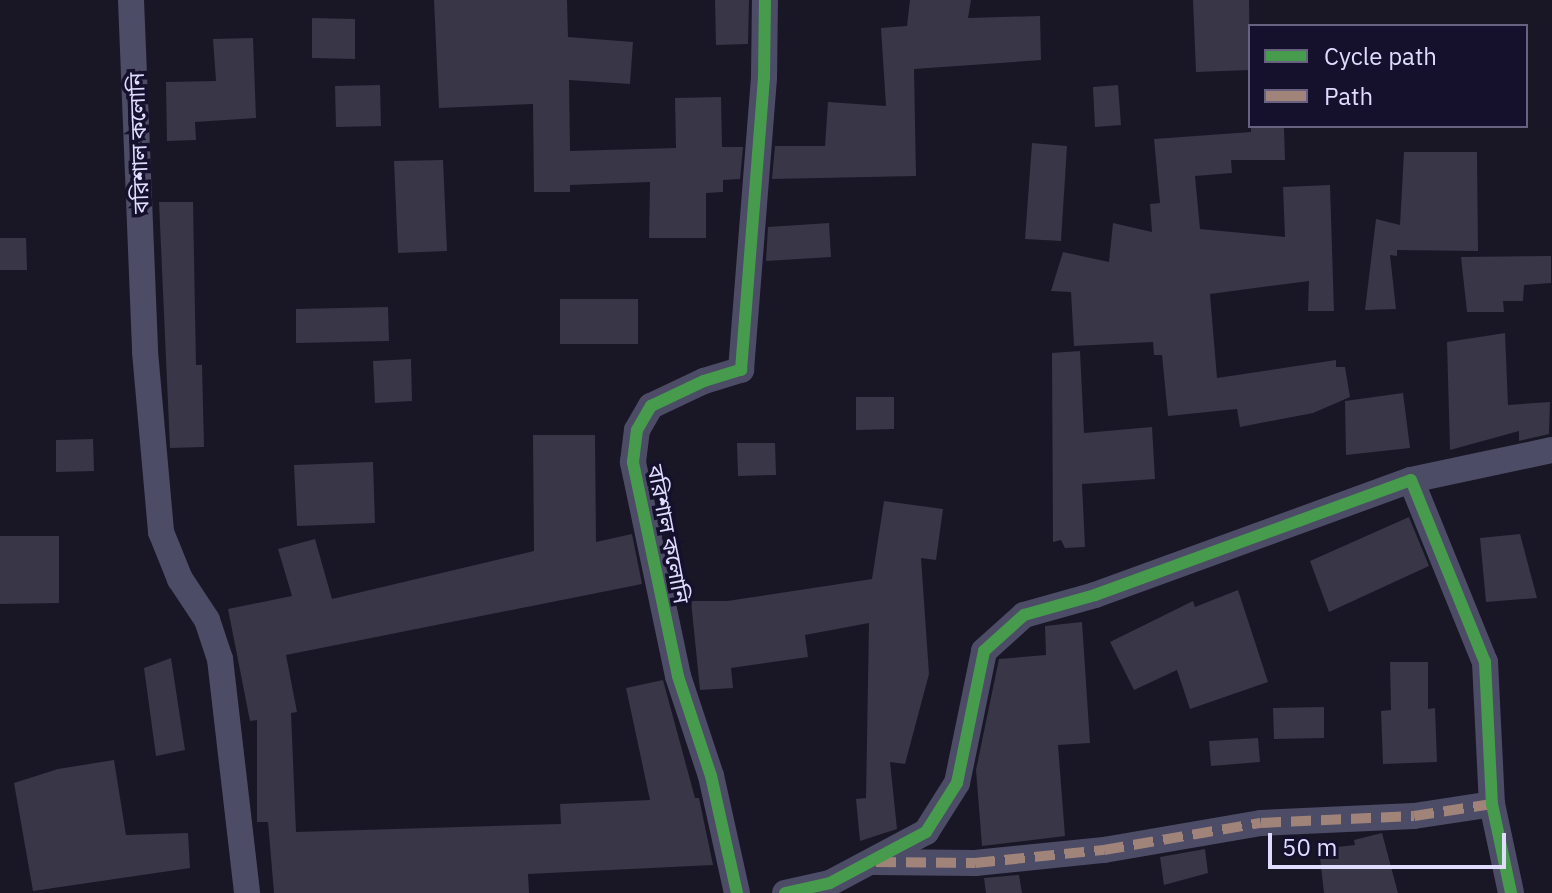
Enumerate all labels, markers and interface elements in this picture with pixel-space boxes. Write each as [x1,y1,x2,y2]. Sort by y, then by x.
legend [1248,24,1528,128]
text: Cycle path [1324,40,1437,72]
street label: বরিশাল কলোনি [122,72,154,214]
text: Path [1324,80,1373,112]
street label: বরিশাল কলোনি [643,462,695,606]
scale bar [1272,817,1510,867]
text: 50 m [1282,831,1337,863]

